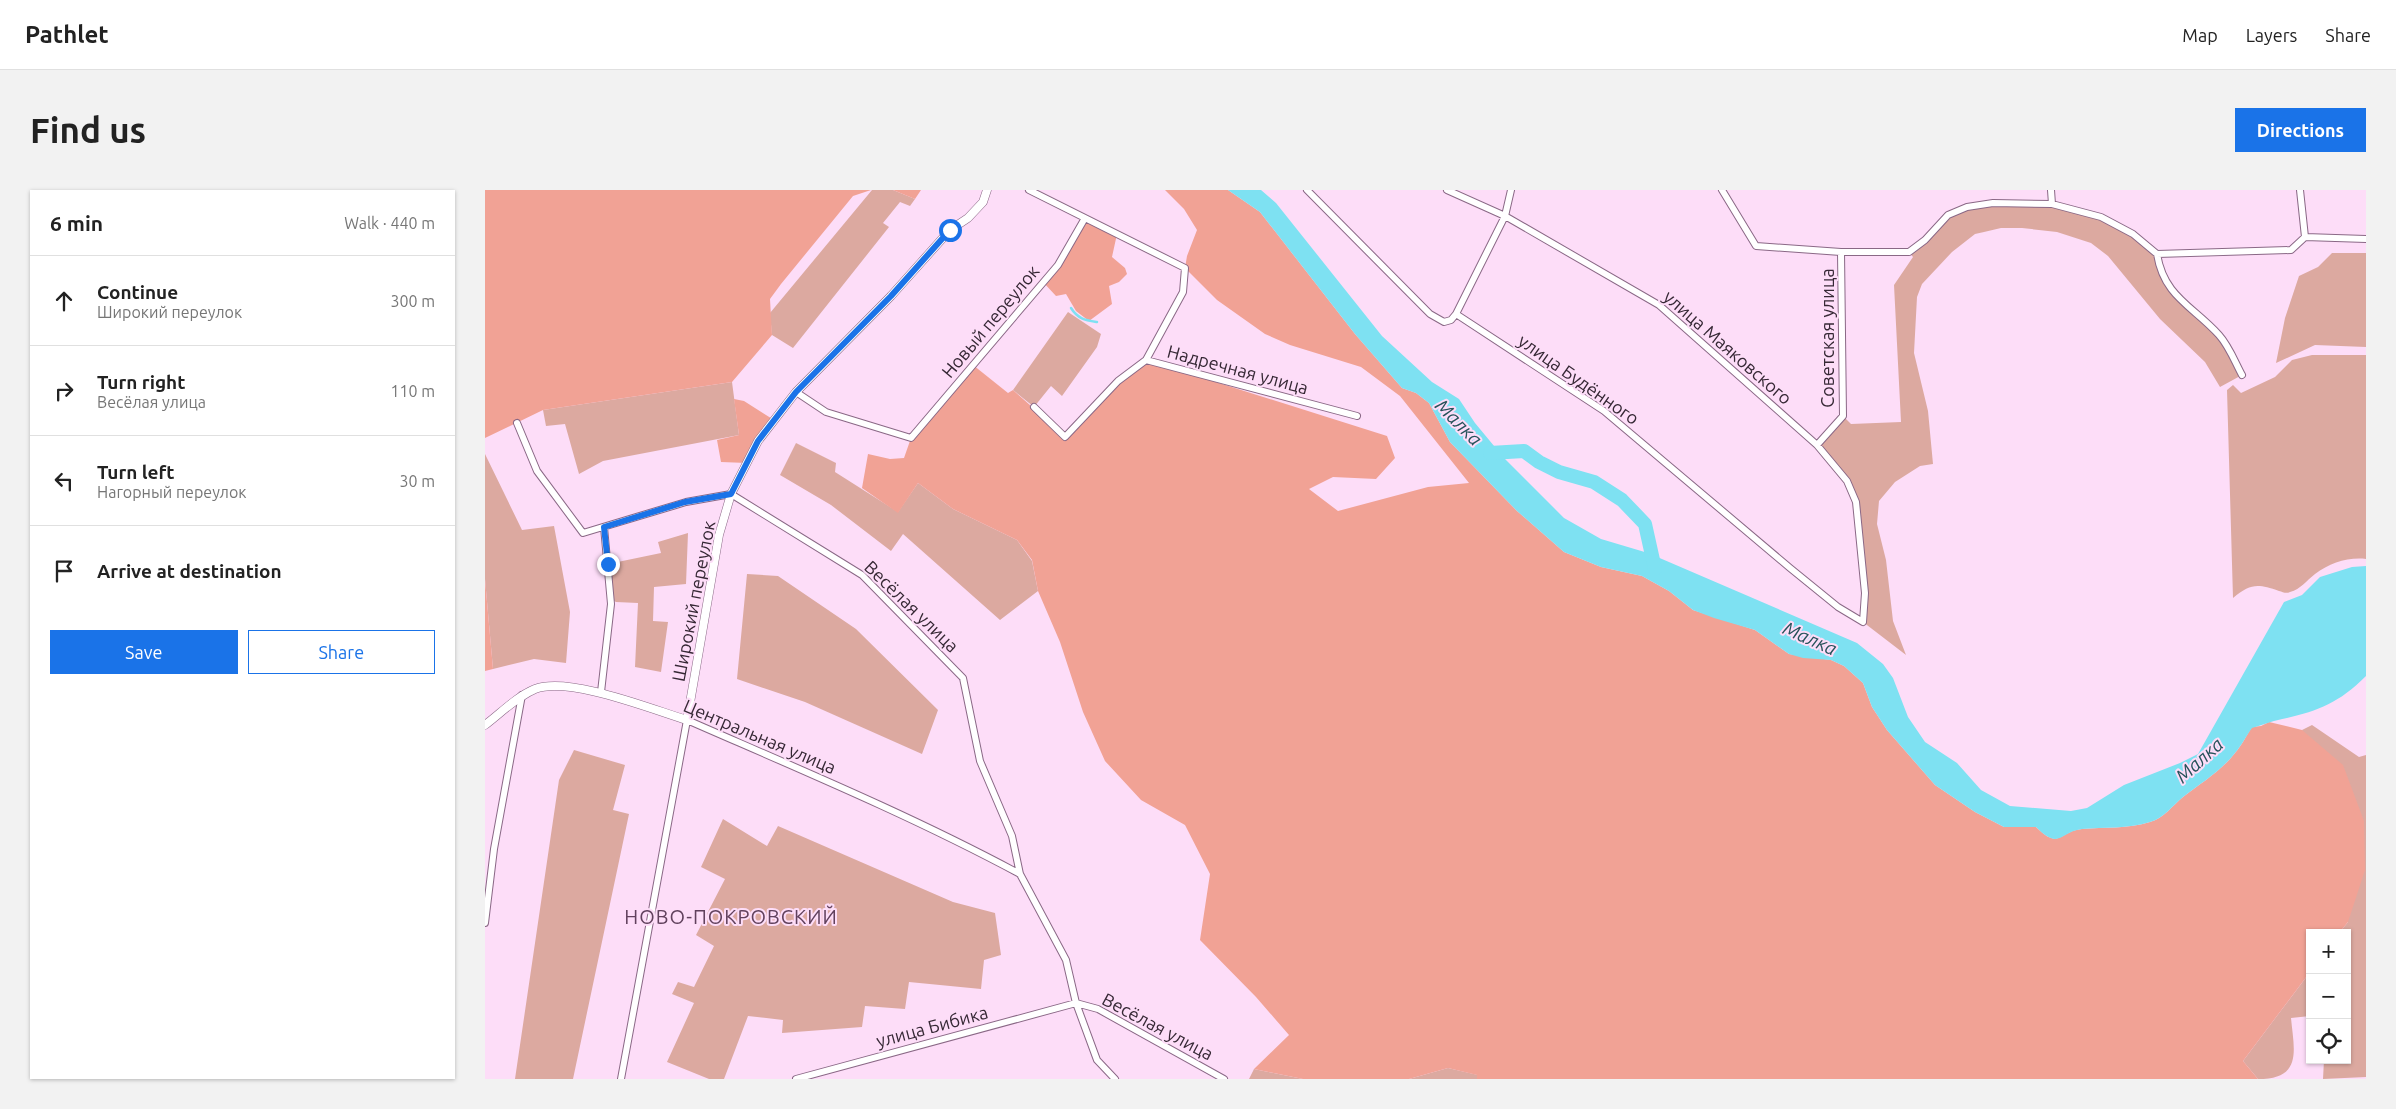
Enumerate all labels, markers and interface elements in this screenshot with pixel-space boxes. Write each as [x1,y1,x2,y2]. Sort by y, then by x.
text: Pathlet [25,21,109,48]
text: Map [2182,25,2218,45]
text: Layers [2246,25,2297,45]
text: Share [2325,25,2371,45]
button: Directions [2235,108,2366,152]
text: Find us [30,110,146,150]
text: 6 min [50,211,103,235]
text: Walk · 440 m [344,214,435,232]
route start [939,219,962,242]
street label: Новый переулок [937,261,1043,381]
street label: Советская улица [1817,268,1837,408]
text: Continue [97,281,178,303]
street label: улица Маяковского [1660,286,1796,408]
icon: ahead [50,287,78,315]
text: 300 m [390,292,435,310]
text: Широкий переулок [97,303,242,321]
street label: улица Будённого [1515,330,1643,428]
street label: Надречная улица [1165,341,1311,397]
text: Turn right [97,371,185,393]
icon: right [50,377,78,405]
text: 110 m [390,382,435,400]
text: Весёлая улица [97,393,206,411]
water label: Малка [1431,394,1487,450]
text: Turn left [97,461,175,483]
icon: left [50,467,78,495]
text: 30 m [399,472,435,490]
text: Нагорный переулок [97,483,247,501]
street label: Широкий переулок [668,519,718,683]
route end [597,553,620,576]
street label: Весёлая улица [861,556,963,656]
icon: arrive [50,557,78,585]
text: Arrive at destination [97,560,282,582]
water label: Малка [1780,616,1840,660]
button: Save [50,630,238,674]
button: Share [248,630,435,674]
street label: Центральная улица [681,695,839,777]
water label: Малка [2171,733,2227,787]
district label: НОВО-ПОКРОВСКИЙ [624,905,838,928]
map controls [2306,929,2351,1064]
button: + [2306,929,2351,974]
button: − [2306,974,2351,1019]
street label: Весёлая улица [1099,988,1217,1064]
street label: улица Бибика [874,1001,990,1051]
button: locate [2306,1019,2351,1064]

